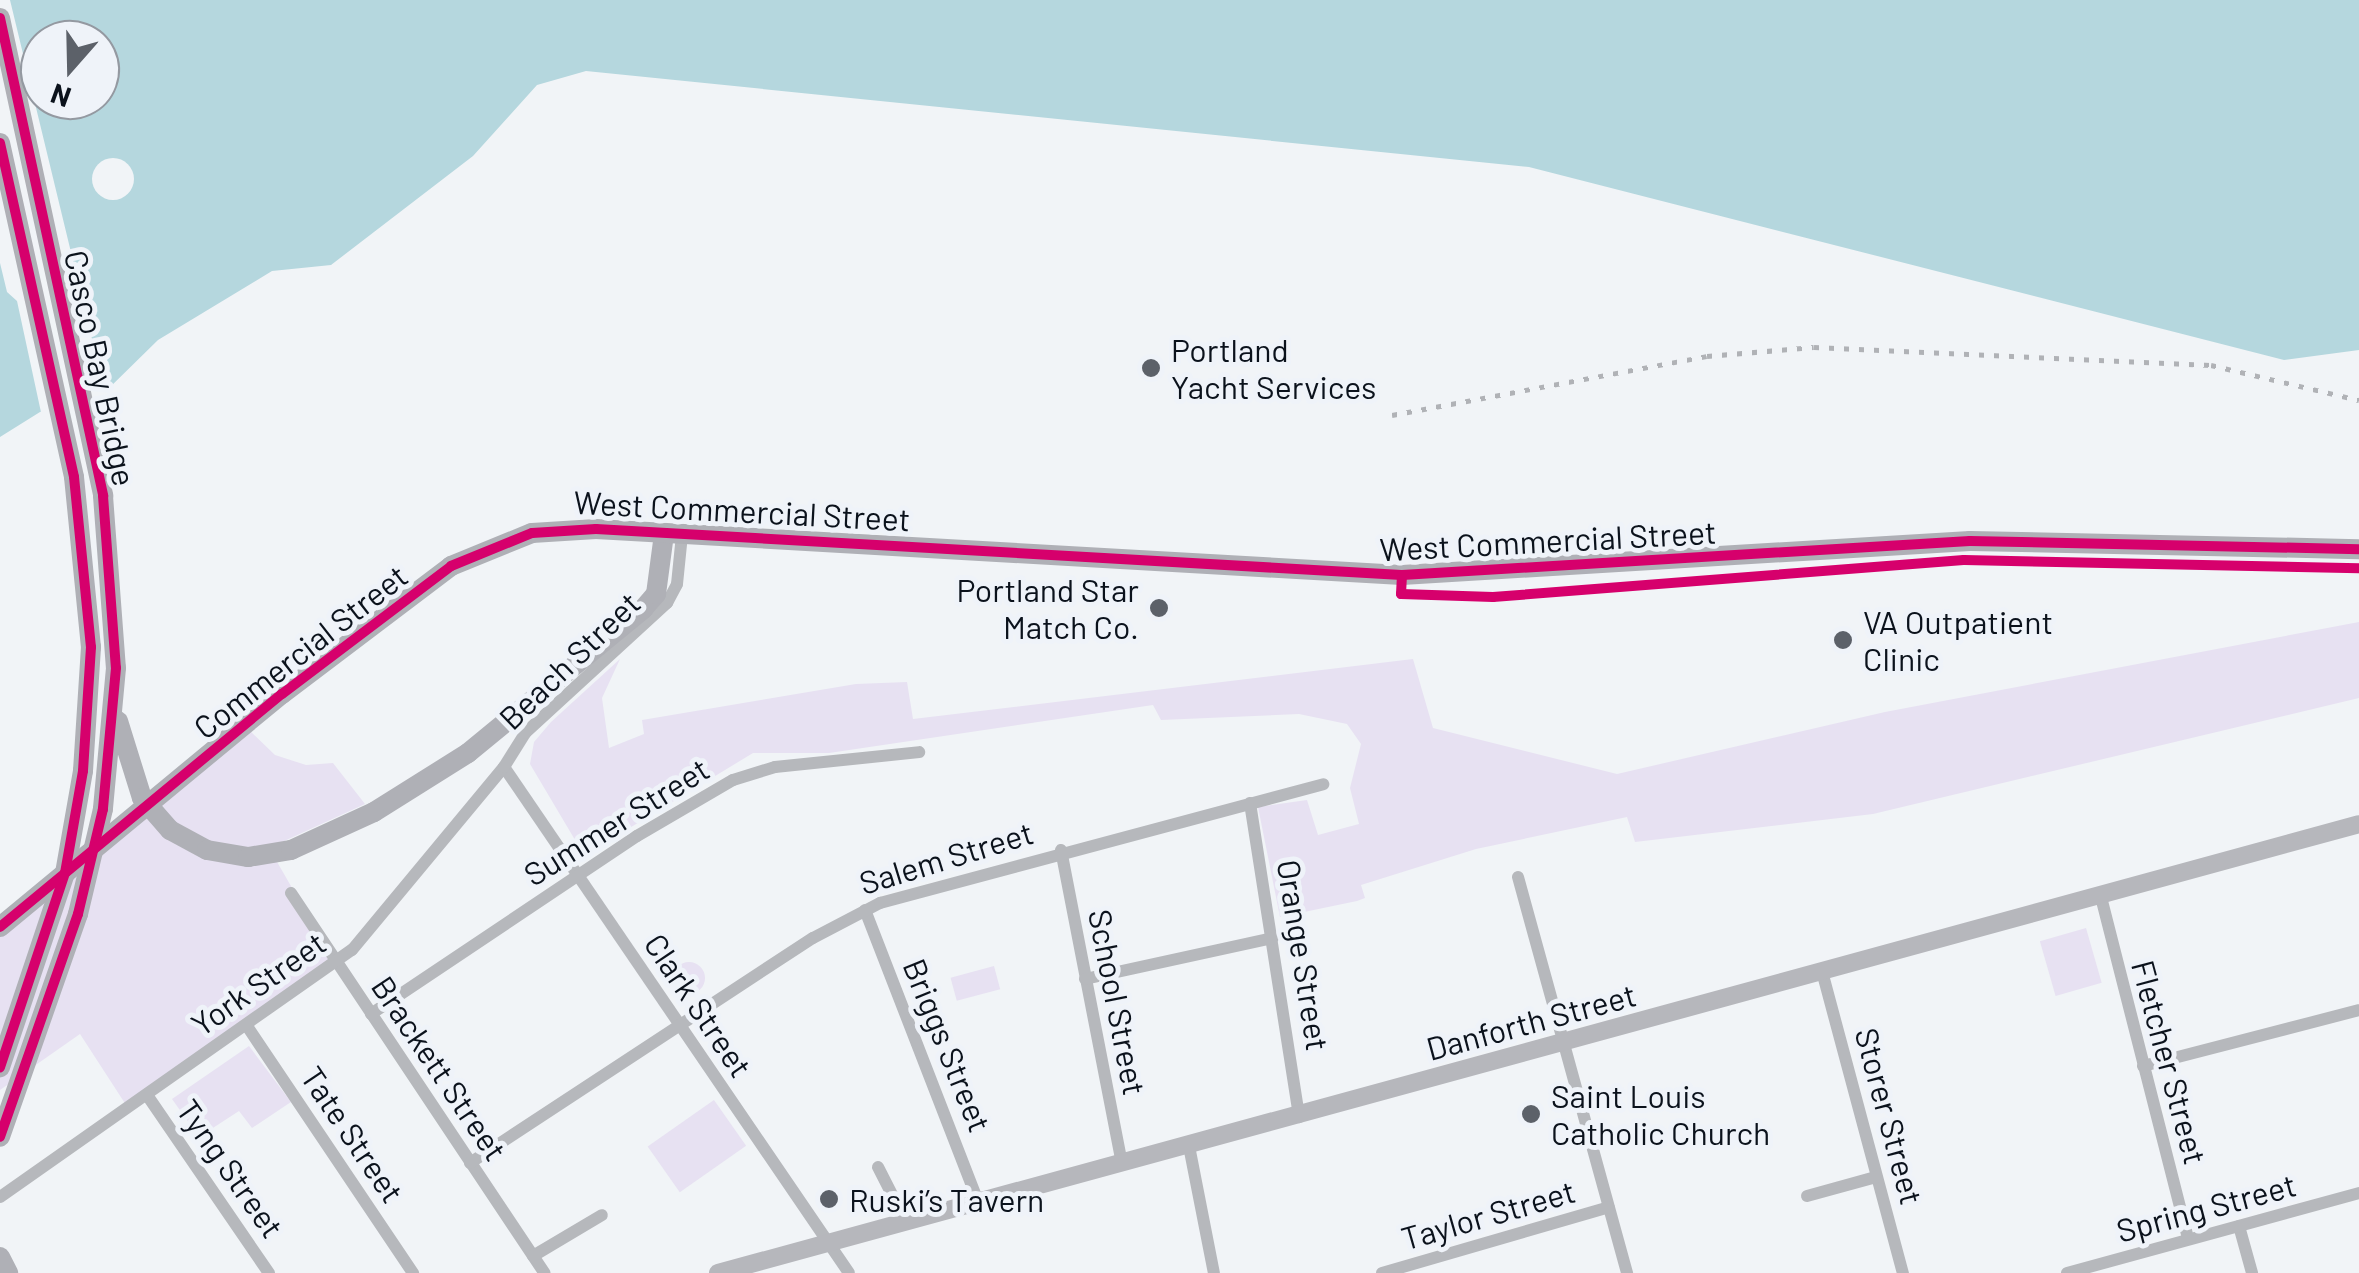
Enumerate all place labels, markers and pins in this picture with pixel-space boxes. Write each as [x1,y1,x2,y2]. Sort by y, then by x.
place label: Portland Yacht Services [1171,331,1376,406]
marker: Portland Yacht Services [1140,357,1162,379]
place label: Portland Star Match Co. [957,571,1139,646]
marker: Portland Star Match Co. [1148,597,1170,619]
place label: VA Outpatient Clinic [1863,603,2053,678]
marker: VA Outpatient Clinic [1832,629,1854,651]
place label: Saint Louis Catholic Church [1551,1077,1770,1152]
marker: Saint Louis Catholic Church [1520,1103,1542,1125]
place label: Ruski’s Tavern [849,1180,1044,1218]
marker: Ruski’s Tavern [818,1188,840,1210]

